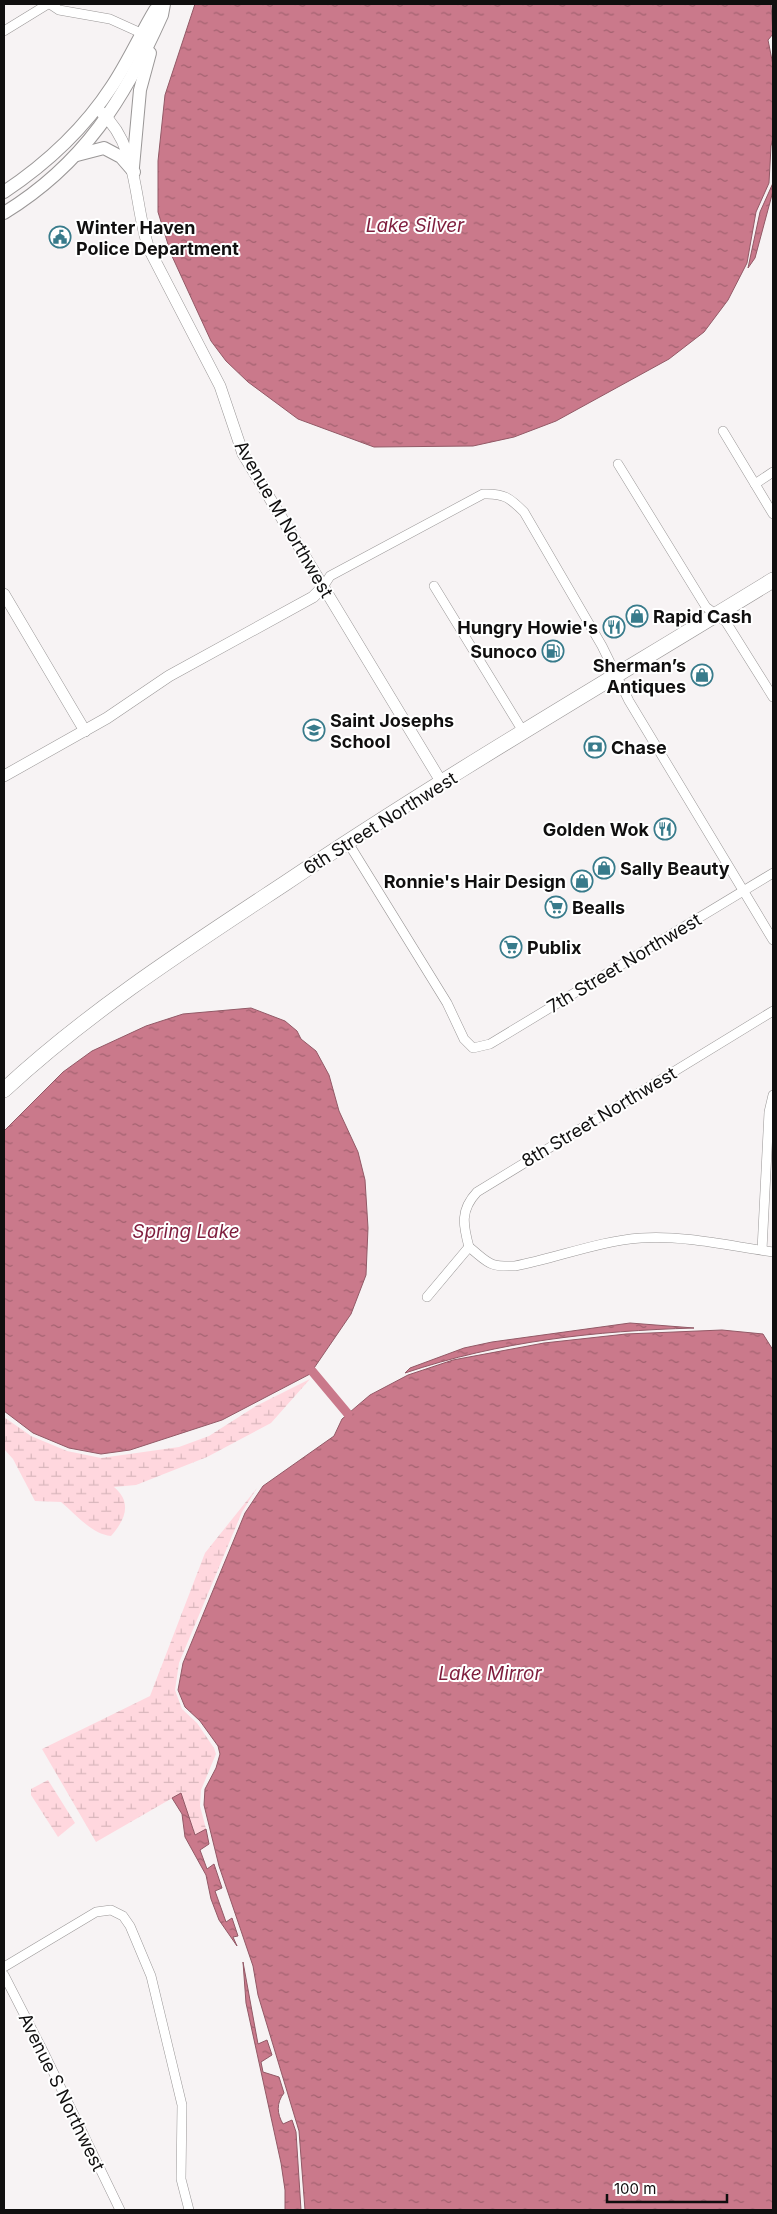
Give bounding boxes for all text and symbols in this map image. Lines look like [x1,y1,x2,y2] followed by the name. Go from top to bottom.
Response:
[366,214,465,237] water label: Lake Silver
[76,217,239,259] place label: Winter Haven Police Department
[48,225,72,249] public building icon: Winter Haven Police Department
[230,437,338,601] street label: Avenue M Northwest
[625,604,649,628] shop icon: Rapid Cash
[653,606,752,627] place label: Rapid Cash
[602,615,626,639] restaurant icon: Hungry Howie's
[457,617,598,638] place label: Hungry Howie's
[541,639,565,663] fuel station icon: Sunoco
[470,641,537,662] place label: Sunoco
[593,655,686,697] place label: Sherman’s Antiques
[690,663,714,687] shop icon: Sherman’s Antiques
[330,710,454,752] place label: Saint Josephs School
[302,718,326,742] school or university icon: Saint Josephs School
[583,735,607,759] bank icon: Chase
[611,737,667,758] place label: Chase
[299,767,461,879] street label: 6th Street Northwest
[653,817,677,841] restaurant icon: Golden Wok
[543,819,650,840] place label: Golden Wok
[592,856,616,880] shop icon: Sally Beauty
[620,858,730,879] place label: Sally Beauty
[570,869,594,893] shop icon: Ronnie's Hair Design
[384,871,566,892] place label: Ronnie's Hair Design
[544,895,568,919] supermarket icon: Bealls
[572,897,625,918] place label: Bealls
[543,909,705,1017] street label: 7th Street Northwest
[499,935,523,959] supermarket icon: Publix
[527,937,582,958] place label: Publix
[518,1062,680,1172] street label: 8th Street Northwest
[132,1220,240,1243] water label: Spring Lake
[438,1662,543,1685] water label: Lake Mirror
[15,2010,109,2175] street label: Avenue S Northwest
[607,2172,727,2204] scale bar
[614,2179,656,2198] text: 100 m

